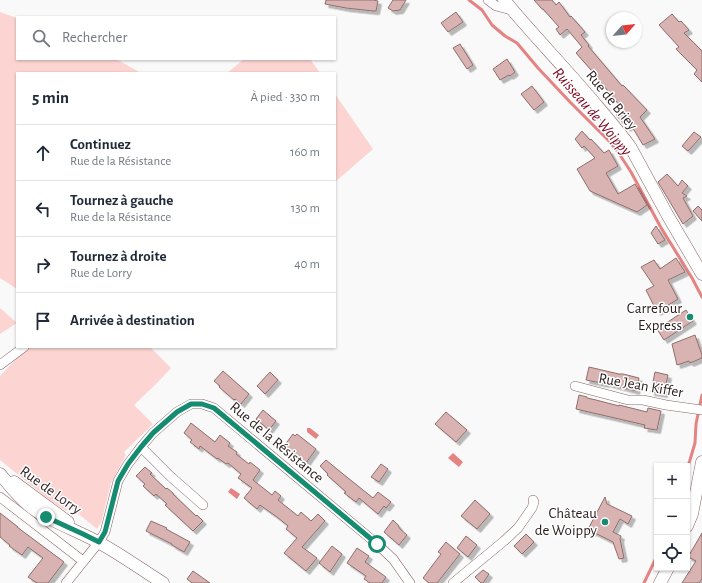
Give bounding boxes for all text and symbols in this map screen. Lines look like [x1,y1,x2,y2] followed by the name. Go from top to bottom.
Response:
[606,12,642,48] north arrow
[16,16,336,60] search box
[30,27,52,49] icon: search
[62,30,127,45] text: Rechercher
[549,65,635,160] water label: Ruisseau de Woippy
[583,68,640,133] street label: Rue de Briey
[32,89,69,106] text: 5 min
[250,91,320,104] text: À pied · 330 m
[70,137,131,152] text: Continuez
[32,142,54,164] icon: ahead
[290,146,320,159] text: 160 m
[70,155,171,168] text: Rue de la Résistance
[70,193,173,208] text: Tournez à gauche
[32,198,54,220] icon: left
[291,202,320,215] text: 130 m
[70,211,171,224] text: Rue de la Résistance
[70,249,167,264] text: Tournez à droite
[32,254,54,276] icon: right
[294,258,320,271] text: 40 m
[70,267,132,280] text: Rue de Lorry
[627,301,682,333] place label: Carrefour Express
[32,310,54,332] icon: arrive
[685,312,695,322] marker: Carrefour Express
[70,313,195,328] text: Arrivée à destination
[597,371,685,400] street label: Rue Jean Kiffer
[227,399,326,486] street label: Rue de la Résistance
[17,463,85,518] street label: Rue de Lorry
[654,463,690,571] map controls
[654,463,690,499] button: +
[654,499,690,535] button: −
[535,506,598,538] place label: Château de Woippy
[37,508,55,526] route end
[600,517,610,527] marker: Château de Woippy
[368,535,386,553] route start
[654,535,690,571] button: locate

